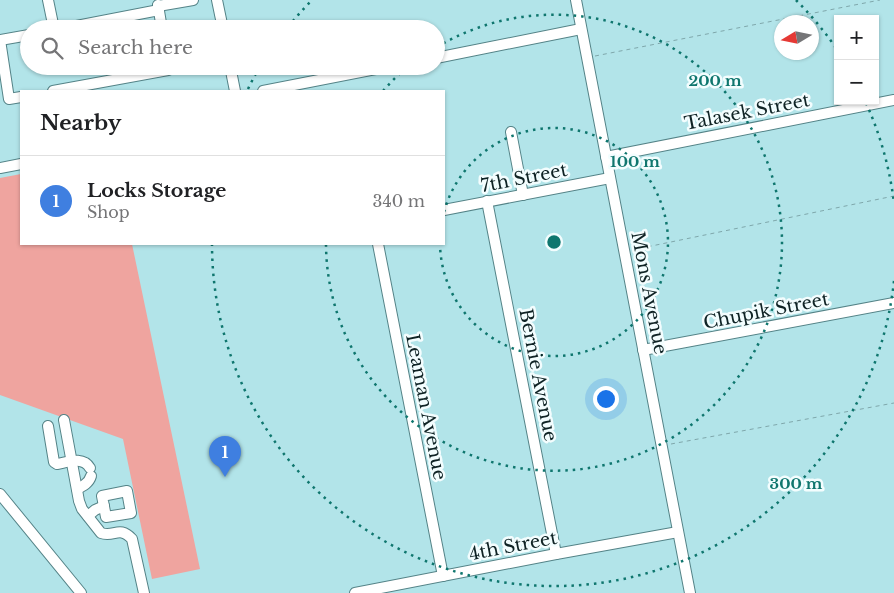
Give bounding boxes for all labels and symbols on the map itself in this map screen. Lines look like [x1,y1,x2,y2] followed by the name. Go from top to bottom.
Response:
[774,15,819,60] north arrow
[689,71,742,90] text: 200 m
[683,89,812,135] street label: Talasek Street
[610,152,660,171] text: 100 m
[479,159,569,197] street label: 7th Street
[626,230,672,356] street label: Mons Avenue
[545,233,563,251] centre of rings
[701,288,831,334] street label: Chupik Street
[514,307,562,443] street label: Bernie Avenue
[401,332,451,482] street label: Leaman Avenue
[593,386,619,412] your location
[209,436,241,477] pin: 1
[770,474,823,493] text: 300 m
[467,527,559,565] street label: 4th Street

